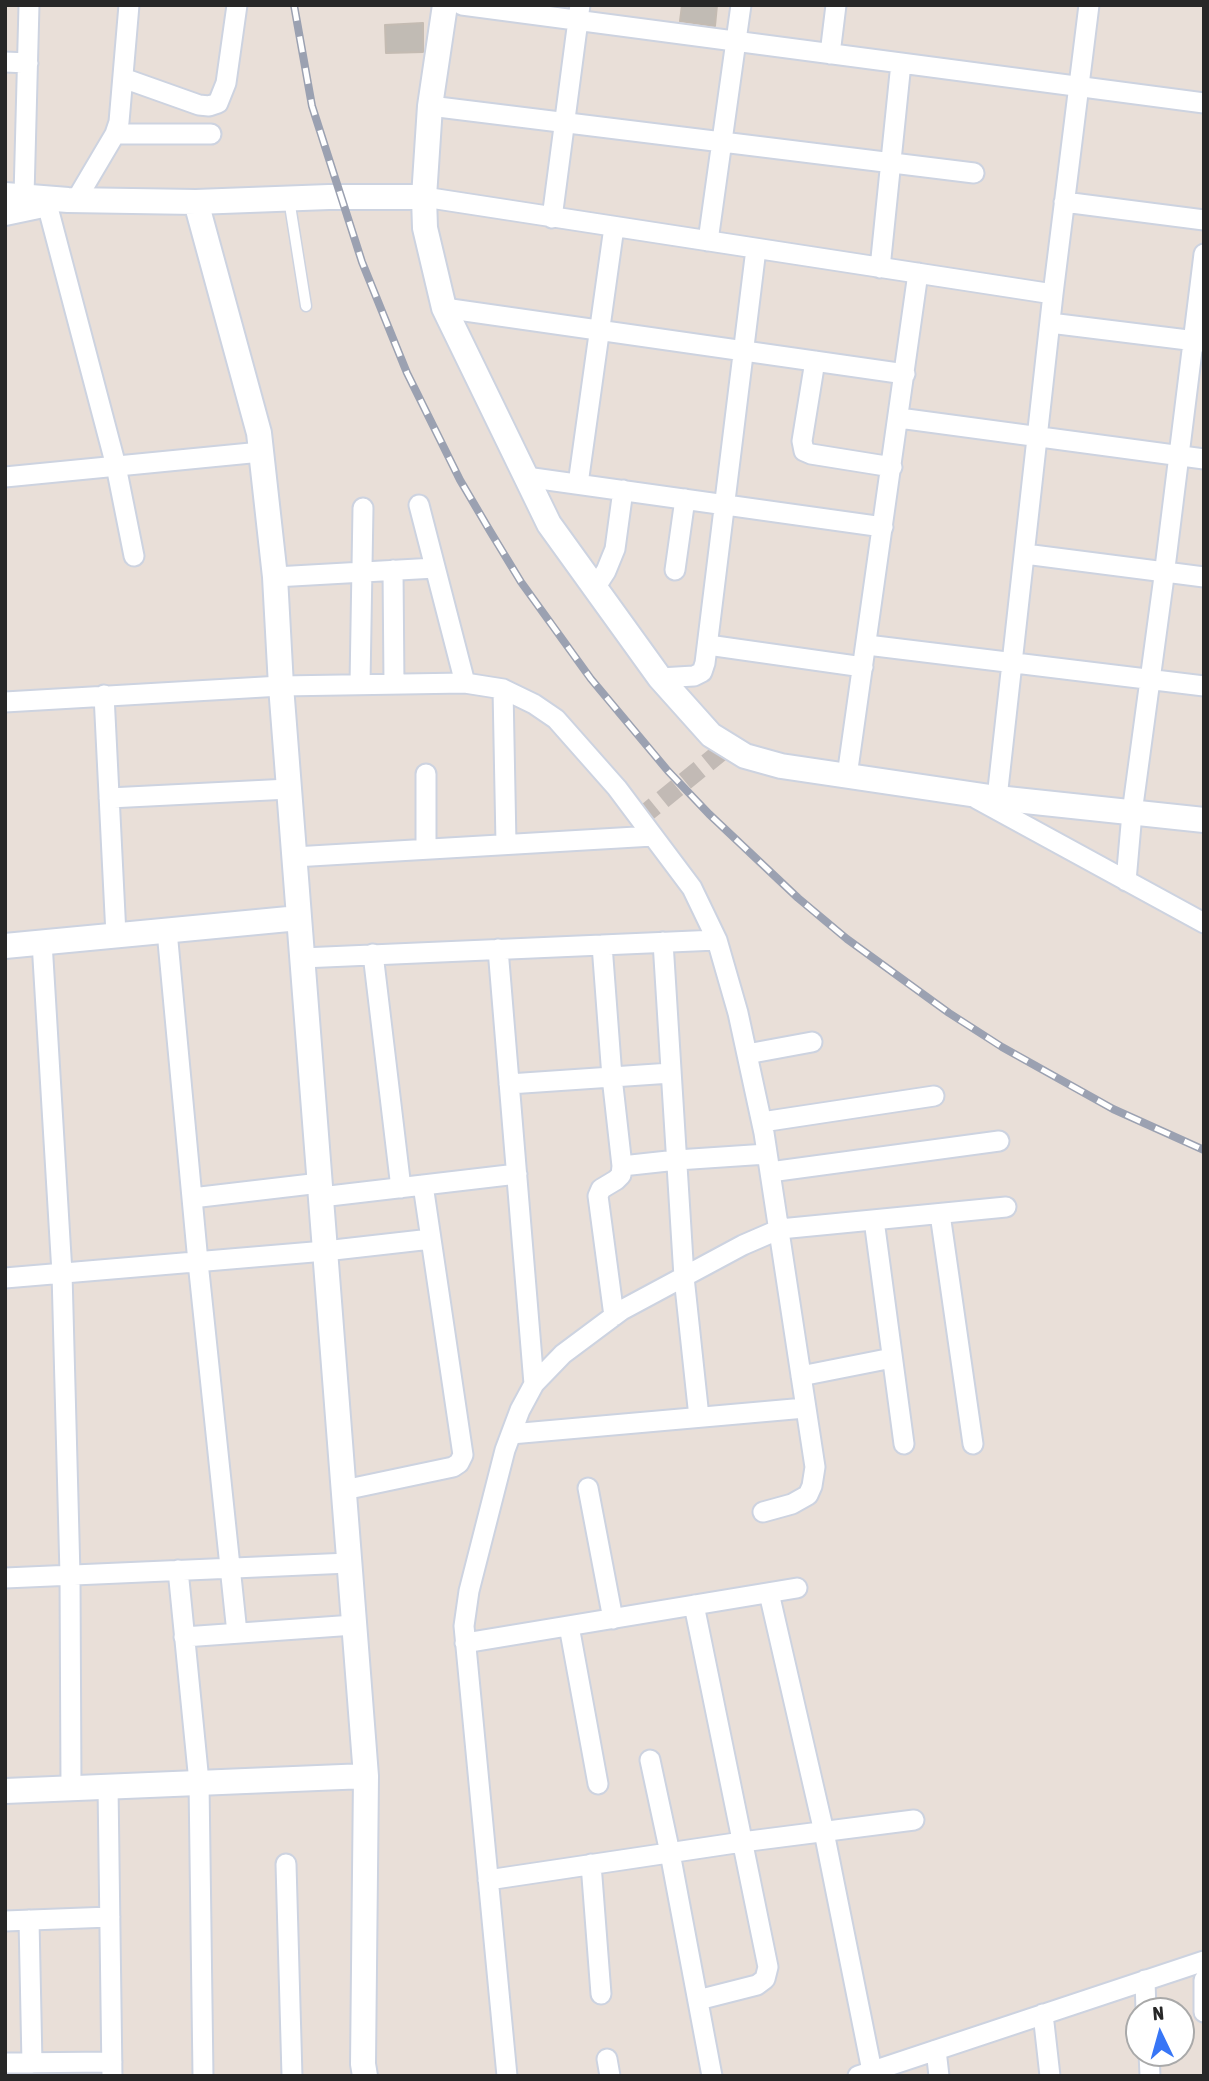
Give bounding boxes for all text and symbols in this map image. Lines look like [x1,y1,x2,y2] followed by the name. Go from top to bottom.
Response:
[1125,1997,1195,2067] north arrow
[1152,2002,1165,2025] text: N

